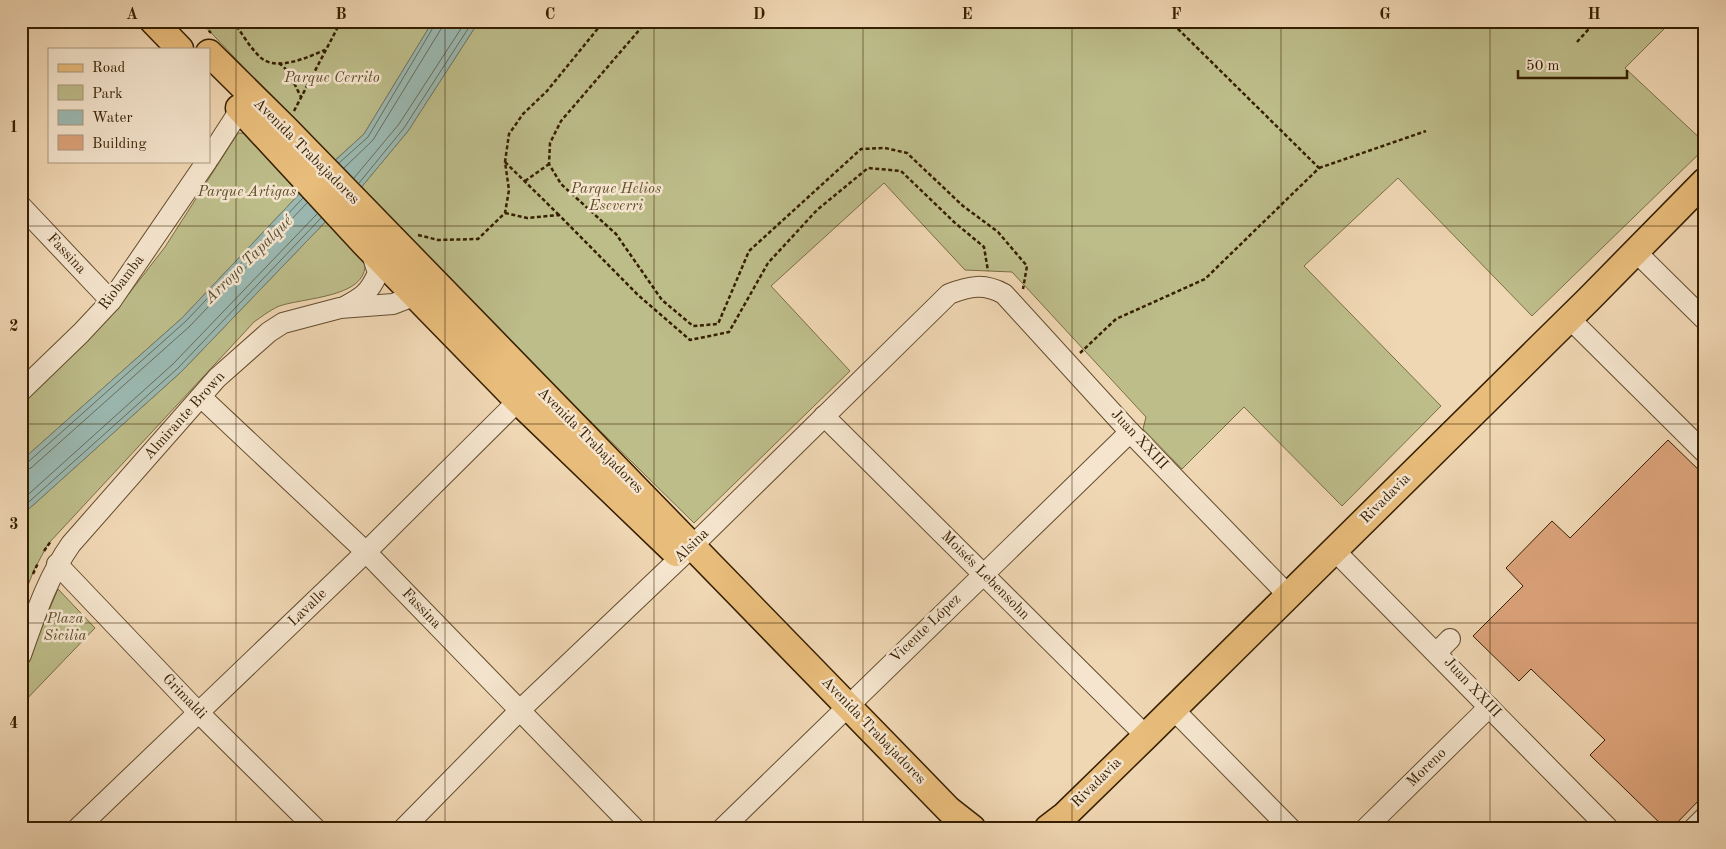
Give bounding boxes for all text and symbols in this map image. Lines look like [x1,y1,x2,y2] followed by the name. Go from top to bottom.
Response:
[126,7,138,23] text: A
[335,7,347,23] text: B
[545,7,555,23] text: C
[753,7,765,23] text: D
[961,7,973,23] text: E
[1171,7,1182,23] text: F
[1379,7,1391,23] text: G
[1587,7,1601,23] text: H
[48,48,210,162] legend
[1518,48,1627,80] scale bar
[1526,59,1560,74] text: 50 m
[92,61,126,76] text: Road
[283,71,380,86] park label: Parque Cerrito
[92,87,123,102] text: Park
[250,96,362,208] street label: Avenida Trabajadores
[92,111,133,126] text: Water
[9,120,19,136] text: 1
[92,137,147,152] text: Building
[570,182,661,214] park label: Parque Helios Eseverri
[197,185,296,200] park label: Parque Artigas
[201,212,297,308] water label: Arroyo Tapalqué
[44,231,89,278] street label: Fassina
[97,252,148,313] street label: Riobamba
[9,319,19,335] text: 2
[142,369,228,463] street label: Almirante Brown
[534,385,646,497] street label: Avenida Trabajadores
[1108,407,1170,473] street label: Juan XXIII
[1358,471,1414,527] street label: Rivadavia
[9,517,19,533] text: 3
[672,526,713,566] street label: Alsina
[938,529,1032,623] street label: Moisés Lebensohn
[286,586,330,630] street label: Lavalle
[399,586,444,632] street label: Fassina
[888,592,964,666] street label: Vicente López
[43,612,87,644] park label: Plaza Sicilia
[1441,655,1503,721] street label: Juan XXIII
[159,672,209,722] street label: Grimaldi
[818,674,928,788] street label: Avenida Trabajadores
[9,716,19,732] text: 4
[1404,746,1450,790] street label: Moreno
[1069,755,1125,811] street label: Rivadavia

